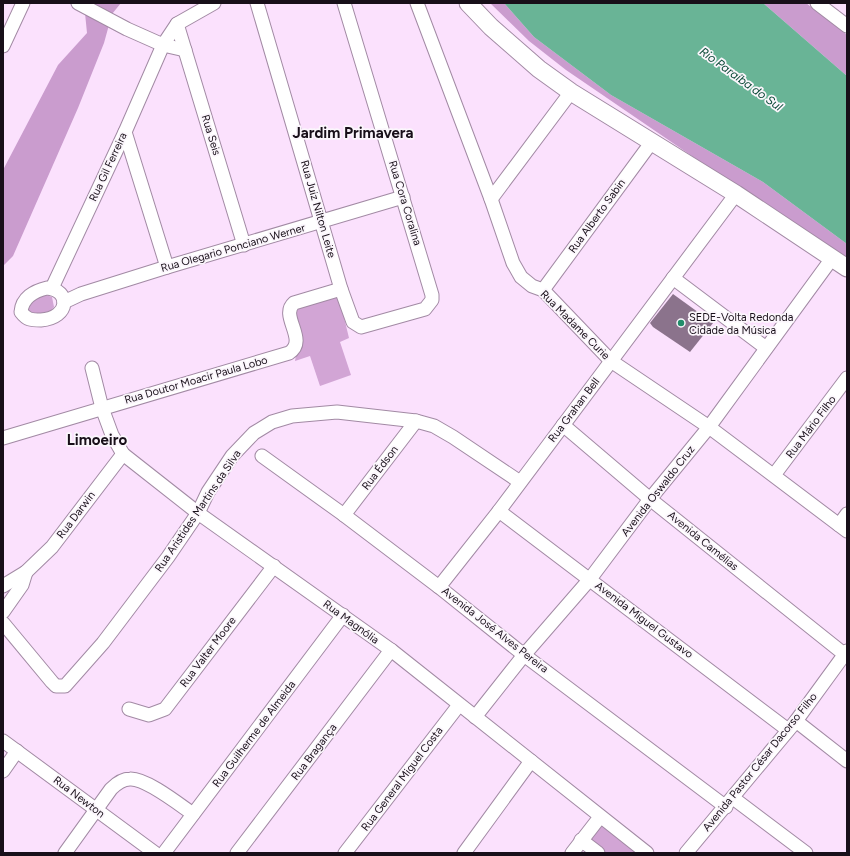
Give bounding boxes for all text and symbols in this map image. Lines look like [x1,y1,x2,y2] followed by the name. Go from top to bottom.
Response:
[697,44,785,114] water label: Rio Paraíba do Sul
[199,113,223,157] street label: Rua Seis
[292,124,414,142] district label: Jardim Primavera
[86,130,130,204] street label: Rua Gil Ferreira
[298,159,338,259] street label: Rua Juiz Nilton Leite
[386,159,424,247] street label: Rua Cora Coralina
[566,177,628,255] street label: Rua Alberto Sabin
[159,221,307,275] street label: Rua Olegario Ponciano Werner
[538,288,612,362] street label: Rua Madame Curie
[689,311,793,337] place label: SEDE-Volta Redonda Cidade da Música
[676,318,686,328] marker: SEDE-Volta Redonda Cidade da Música
[123,353,269,407] street label: Rua Doutor Moacir Paula Lobo
[546,375,602,445] street label: Rua Grahan Bell
[783,393,839,461] street label: Rua Mário Filho
[67,431,127,449] district label: Limoeiro
[359,443,401,493] street label: Rua Édson
[619,443,697,539] street label: Avenida Oswaldo Cruz
[152,448,244,574] street label: Rua Aristides Martins da Silva
[54,489,98,541] street label: Rua Darwin
[665,509,741,573] street label: Avenida Camélias
[592,579,696,661] street label: Avenida Miguel Gustavo
[439,584,551,676] street label: Avenida José Alves Pereira
[321,597,381,647] street label: Rua Magnólia
[177,614,239,690] street label: Rua Valter Moore
[210,678,298,790] street label: Rua Guilherme de Almeida
[700,690,820,834] street label: Avenida Pastor César Dacorso Filho
[289,721,339,783] street label: Rua Bragança
[359,724,445,834] street label: Rua General Miguel Costa
[51,773,107,821] street label: Rua Newton

